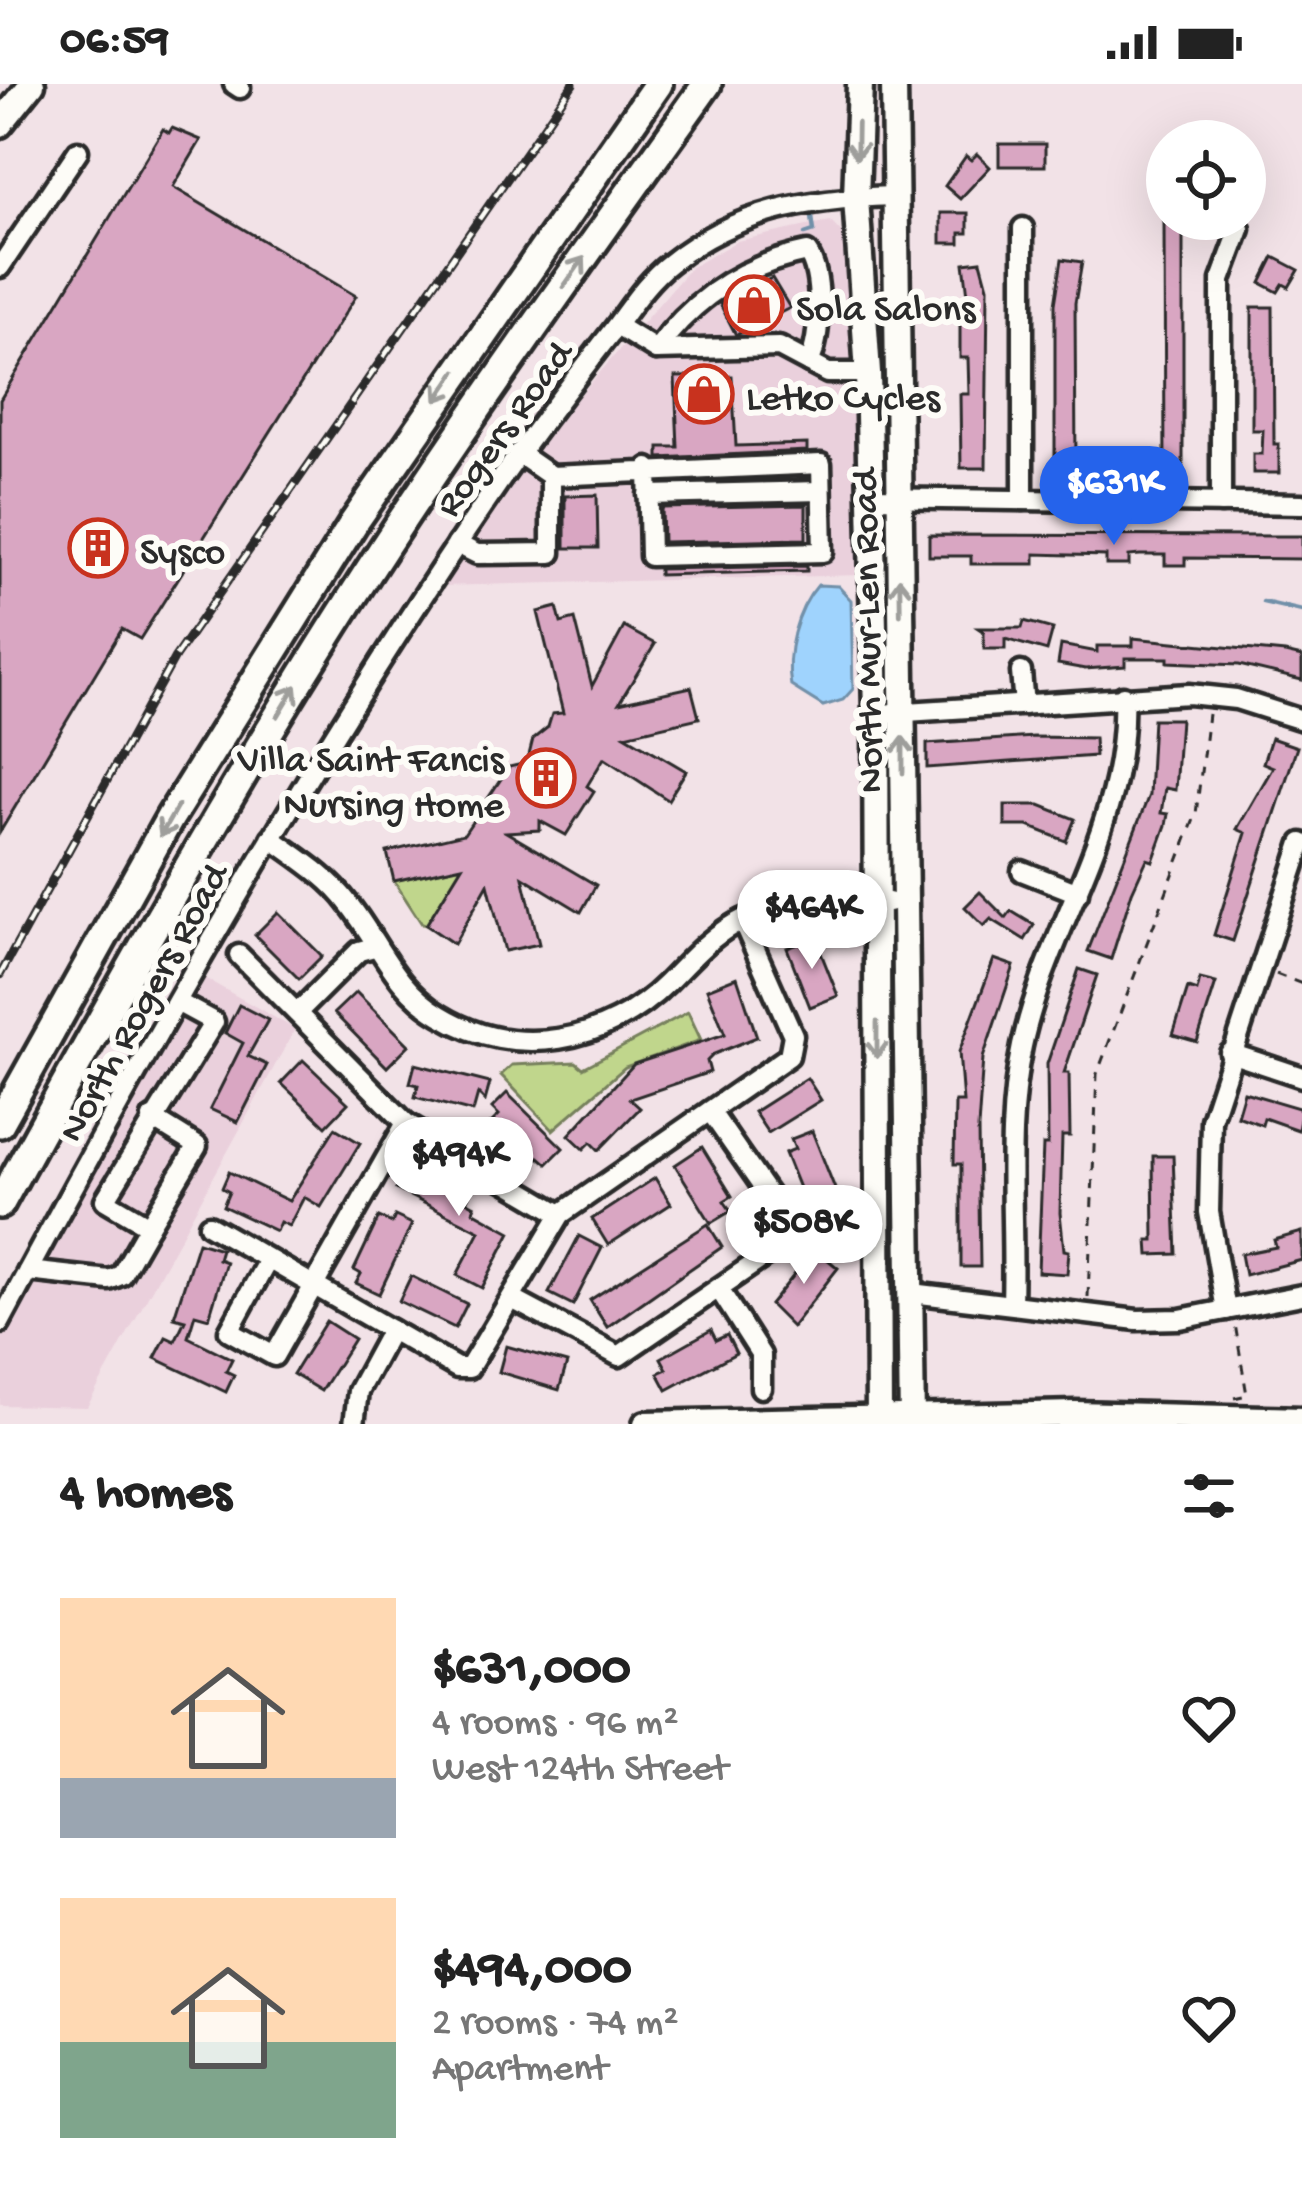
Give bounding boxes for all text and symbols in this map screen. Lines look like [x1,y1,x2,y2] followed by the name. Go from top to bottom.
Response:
[60,16,169,69] text: 06:59
[1146,120,1266,240] map controls
[1146,120,1266,240] button: locate
[845,121,868,160] one-way arrow
[561,256,586,289] one-way arrow
[723,274,785,336] shop icon: Sola Salons
[796,289,977,335] place label: Sola Salons
[428,332,588,528] street label: Rogers Road
[673,363,735,425] shop icon: Letko Cycles
[434,369,459,402] one-way arrow
[746,378,941,424] place label: Letko Cycles
[1030,446,1198,548] pin: $631K
[1067,462,1161,508] text: $631K
[845,465,897,793] street label: North Mur-Len Road
[67,517,129,579] building icon: Sysco
[140,532,225,578] place label: Sysco
[889,577,912,616] one-way arrow
[275,685,299,719] one-way arrow
[892,736,914,775] one-way arrow
[237,740,506,831] place label: Villa Saint Fancis Nursing Home
[515,747,577,809] building icon: Villa Saint Fancis Nursing Home
[156,803,180,838] one-way arrow
[51,854,243,1152] street label: North Rogers Road
[728,870,896,972] pin: $464K
[764,886,860,932] text: $464K
[866,1020,888,1059] one-way arrow
[375,1117,543,1219] pin: $494K
[411,1133,507,1179] text: $494K
[720,1185,888,1287] pin: $508K
[752,1201,856,1247] text: $508K
[1176,1463,1242,1529] icon: filters
[60,1466,231,1526] text: 4 homes
[432,1642,631,1702] text: $631,000
[156,1646,300,1790] icon: home
[1176,1685,1242,1751] icon: heart
[432,1702,678,1748] text: 4 rooms · 96 m²
[432,1748,728,1794] text: West 124th Street
[432,1942,632,2002] text: $494,000
[156,1946,300,2090] icon: home
[1176,1985,1242,2051] icon: heart
[432,2002,679,2048] text: 2 rooms · 74 m²
[432,2048,608,2094] text: Apartment

